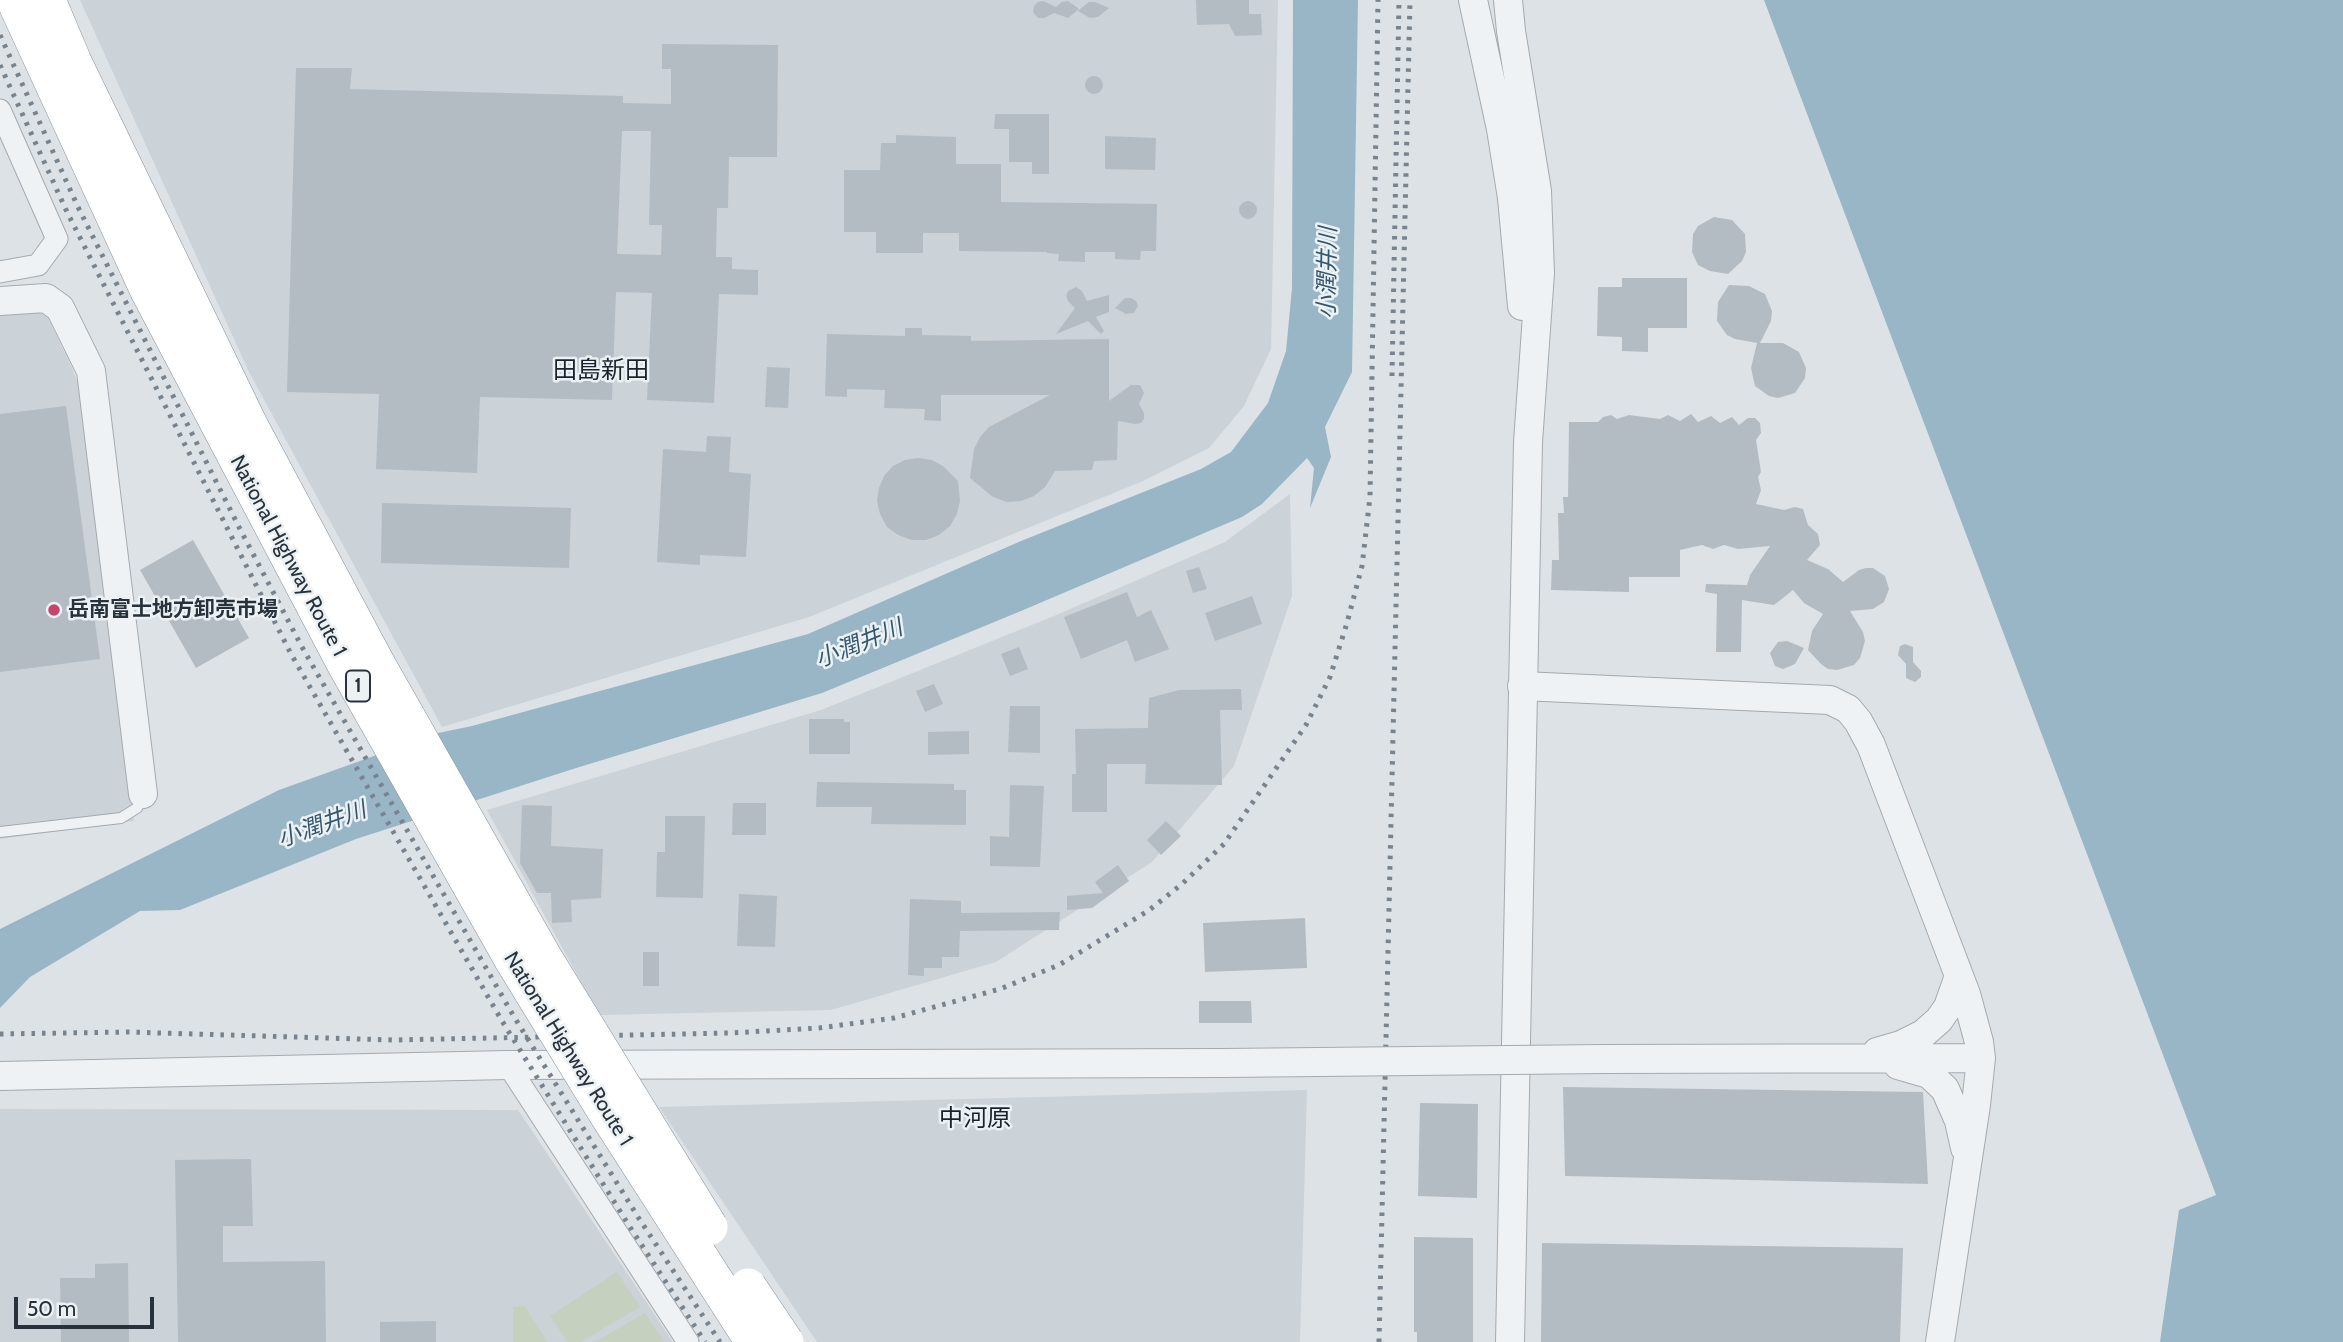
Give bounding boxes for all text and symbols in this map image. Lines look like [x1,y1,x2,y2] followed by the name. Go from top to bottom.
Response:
[1313,227,1343,319] water label: 小潤井川
[553,357,649,385] district label: 田島新田
[224,451,352,661] street label: National Highway Route 1
[68,597,278,623] place label: 岳南富士地方卸売市場
[46,602,62,618] marker: 岳南富士地方卸売市場
[811,614,907,674] water label: 小潤井川
[346,670,370,702] road number: 1
[274,796,370,854] water label: 小潤井川
[498,947,638,1151] street label: National Highway Route 1
[939,1105,1011,1133] district label: 中河原
[18,1282,158,1326] scale bar
[27,1296,76,1321] text: 50 m

